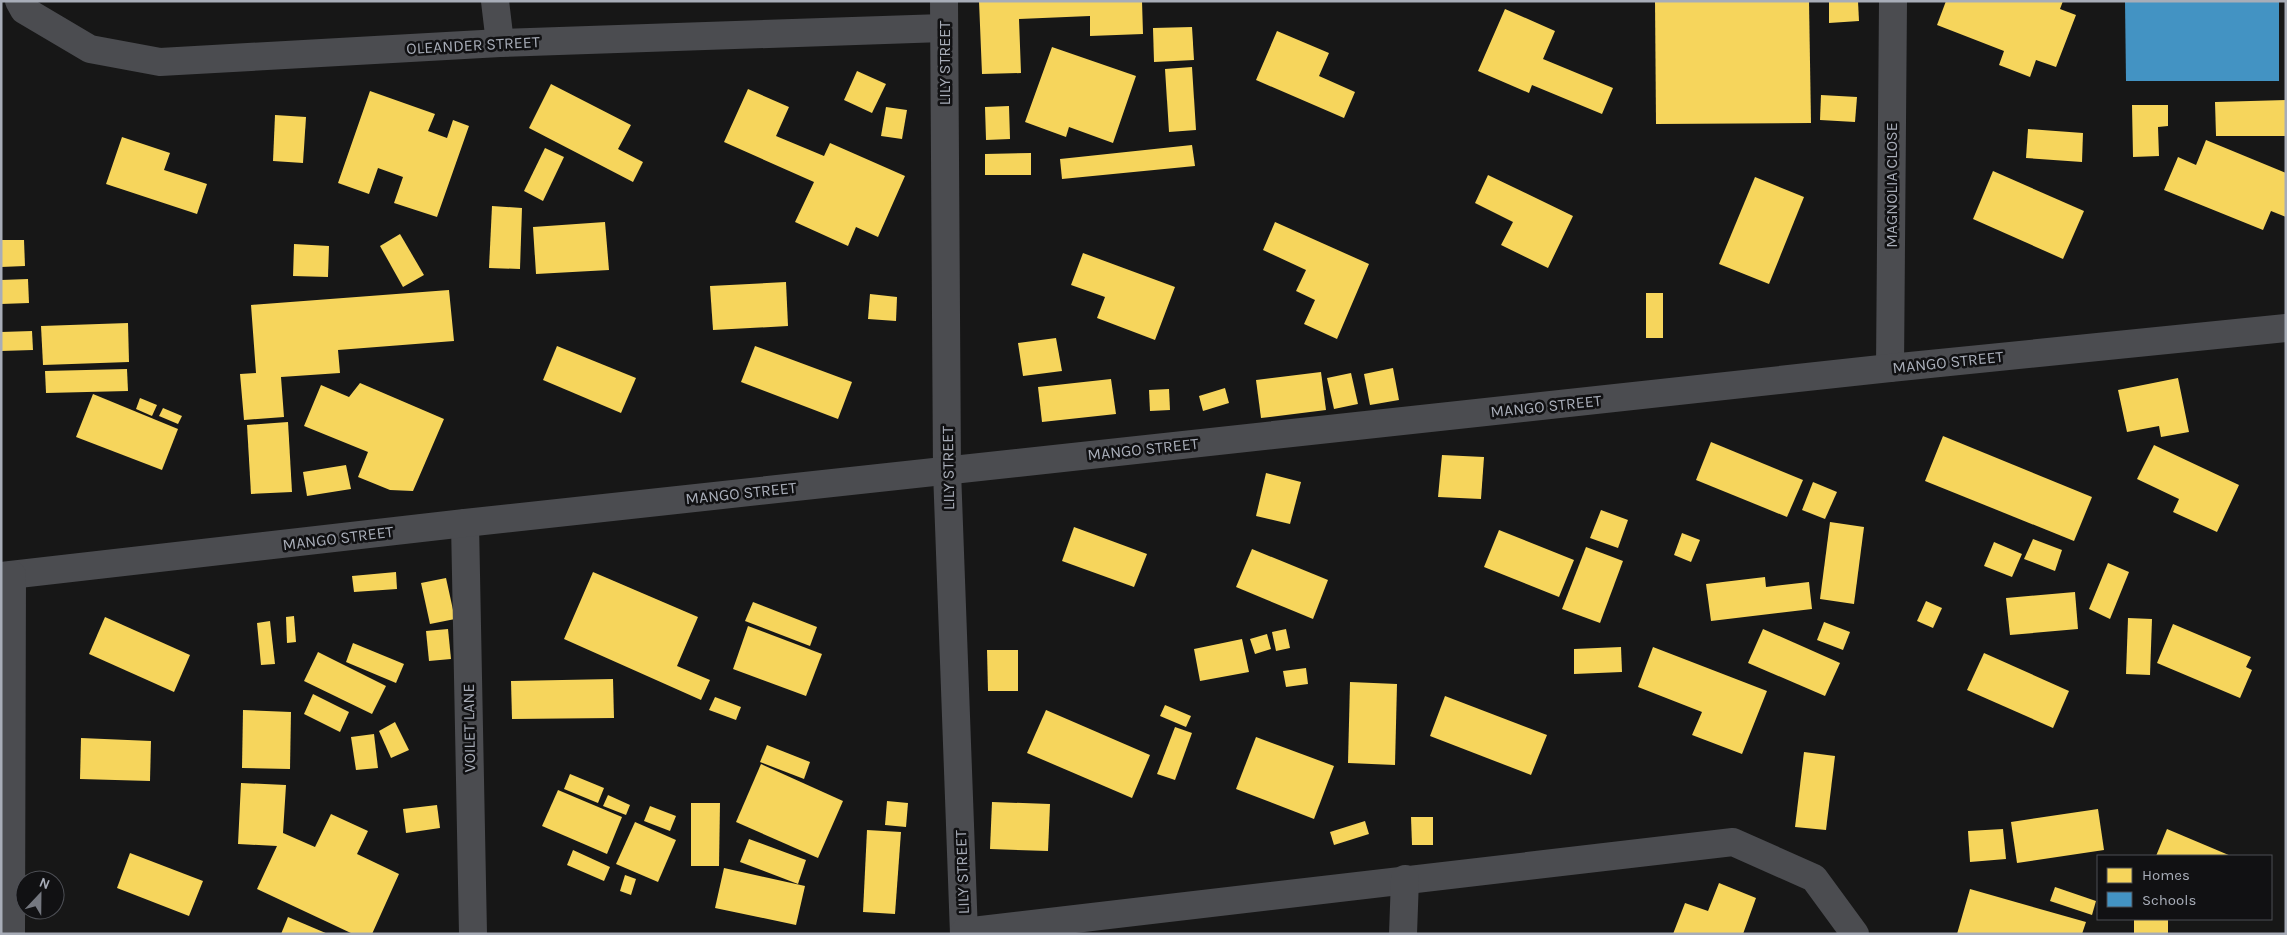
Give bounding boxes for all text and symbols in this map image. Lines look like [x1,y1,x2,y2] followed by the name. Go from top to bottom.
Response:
[935,21,954,105] street label: LILY STREET
[406,32,540,58] street label: OLEANDER STREET
[1882,122,1901,248] street label: MAGNOLIA CLOSE
[1892,347,2004,377] street label: MANGO STREET
[1490,391,1602,421] street label: MANGO STREET
[938,426,958,510] street label: LILY STREET
[1087,434,1199,464] street label: MANGO STREET
[685,478,797,508] street label: MANGO STREET
[281,522,395,554] street label: MANGO STREET
[459,684,479,772] street label: VOILET LANE
[951,829,973,915] street label: LILY STREET
[2097,855,2272,920] legend
[2142,866,2190,884] text: Homes
[15,870,65,920] north arrow
[37,874,53,893] text: N
[2142,891,2196,909] text: Schools

